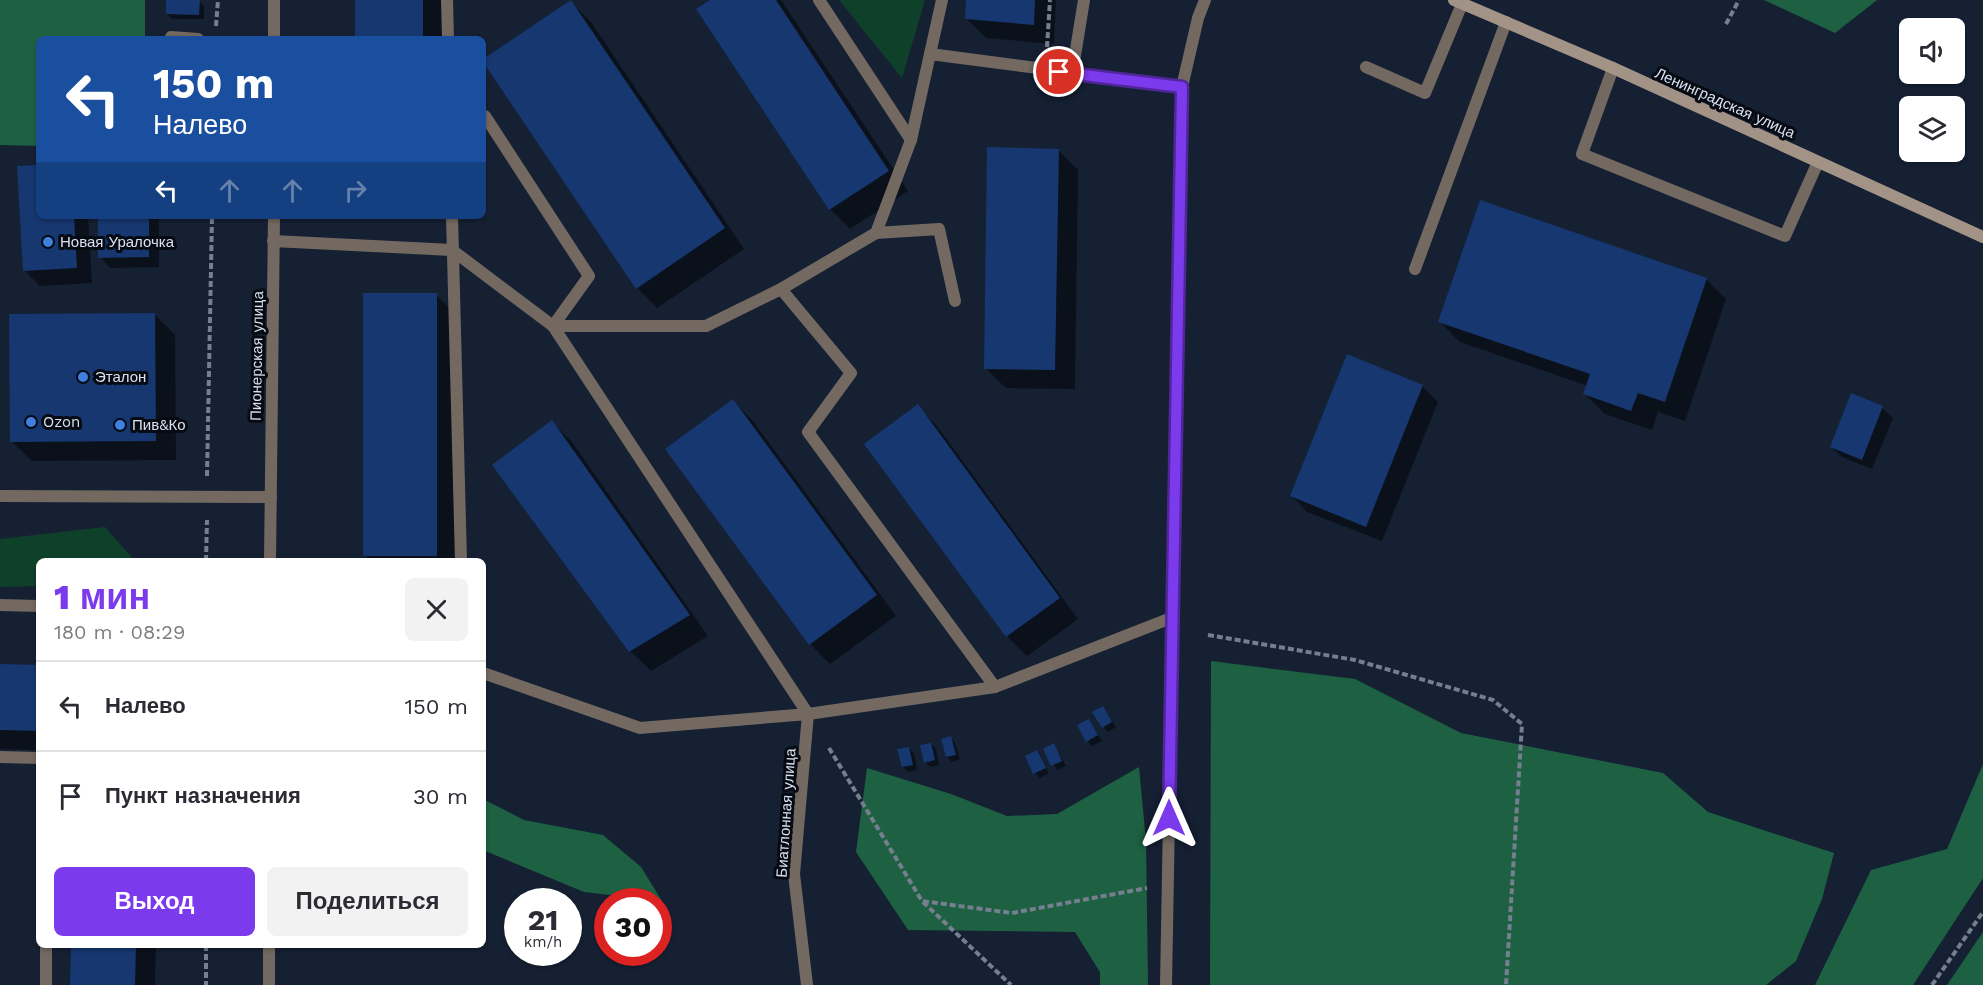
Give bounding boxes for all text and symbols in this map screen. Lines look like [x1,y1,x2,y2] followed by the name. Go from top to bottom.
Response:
[1899,18,1965,162] map controls
[1899,18,1965,84] button: sound
[1033,46,1084,97] pin
[1042,55,1075,88] icon: arrive
[153,59,274,108] text: 150 m
[54,60,132,138] icon: left
[1652,64,1798,142] street label: Ленинградская улица
[1899,96,1965,162] button: layers
[153,109,247,141] text: Налево
[150,174,183,207] icon: left
[213,174,246,207] icon: ahead
[276,174,309,207] icon: ahead
[339,174,372,207] icon: right
[60,233,175,251] place label: Новая Уралочка
[41,235,55,249] marker: Новая Уралочка
[247,290,267,421] street label: Пионерская улица
[95,368,146,386] place label: Эталон
[76,370,90,384] marker: Эталон
[43,413,80,431] place label: Ozon
[24,415,38,429] marker: Ozon
[132,416,186,434] place label: Пив&Ко
[113,418,127,432] marker: Пив&Ко
[54,576,150,618] text: 1 мин
[405,578,468,641] button: close
[54,620,185,644] text: 180 m · 08:29
[54,690,87,723] icon: left
[105,693,186,718] text: Налево
[404,694,468,719] text: 150 m
[773,747,800,878] street label: Биатлонная улица
[54,780,87,813] icon: arrive
[105,783,301,808] text: Пункт назначения
[413,784,468,809] text: 30 m
[1137,786,1201,850] position arrow
[54,867,255,936] button: Выход
[267,867,468,936] button: Поделиться
[594,888,672,966] speed limit sign: 30
[528,902,558,937] text: 21
[524,933,562,951] text: km/h

